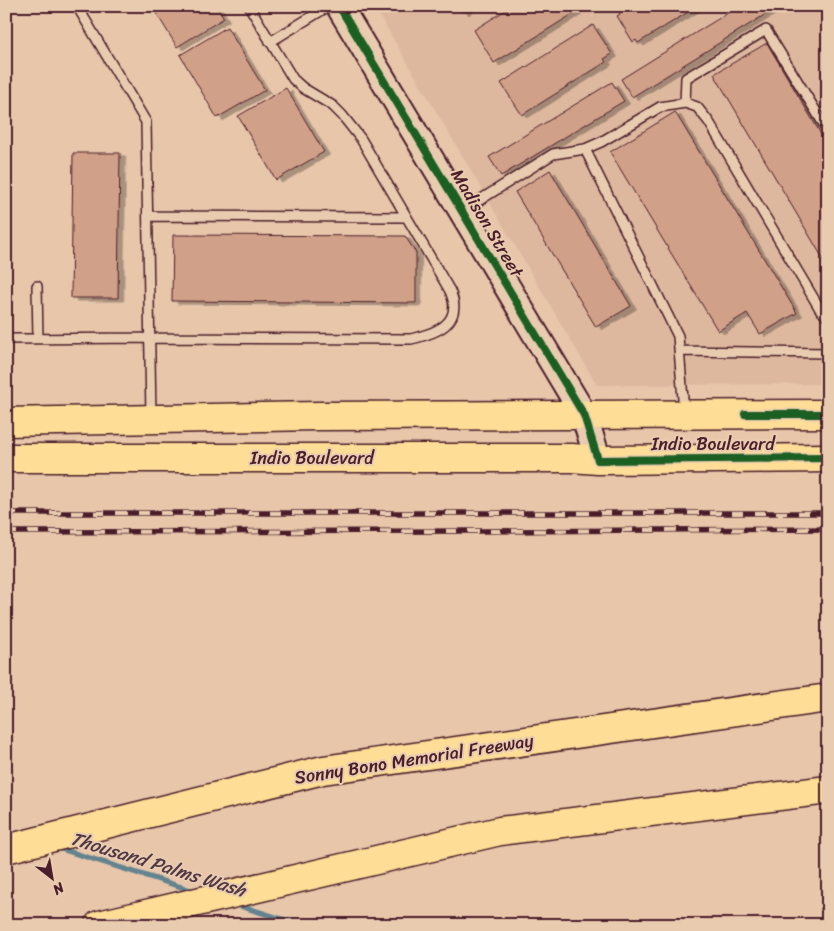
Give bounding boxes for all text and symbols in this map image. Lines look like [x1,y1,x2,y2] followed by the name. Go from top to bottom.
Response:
[442,162,533,284] street label: Madison Street
[650,428,776,460] street label: Indio Boulevard
[249,442,375,474] street label: Indio Boulevard
[292,724,536,794] street label: Sonny Bono Memorial Freeway
[66,822,252,907] water label: Thousand Palms Wash
[28,854,78,904] north arrow
[48,875,70,902] text: N

